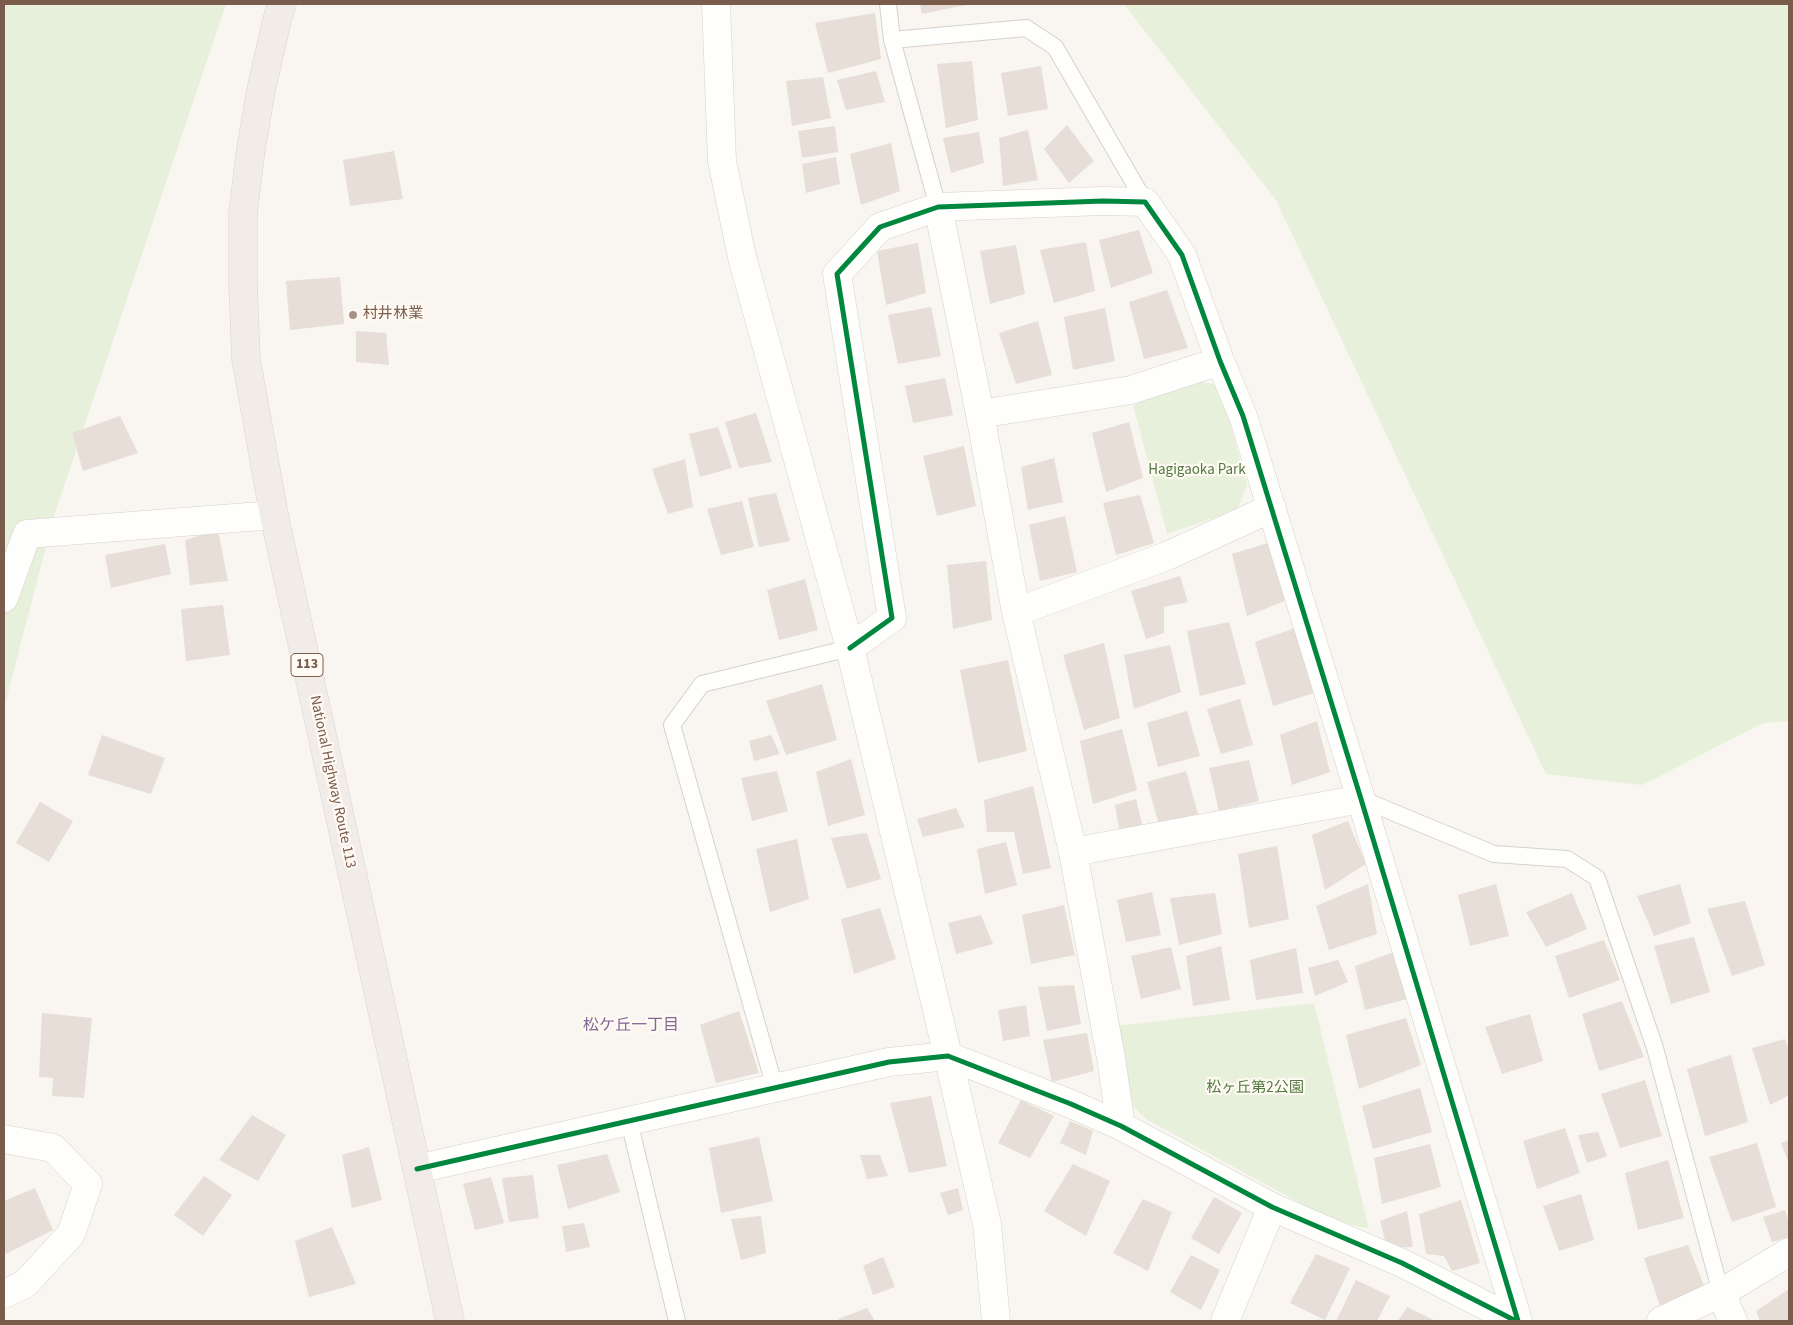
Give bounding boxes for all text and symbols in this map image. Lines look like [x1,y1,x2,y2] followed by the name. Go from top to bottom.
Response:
[363,306,423,324] place label: 村井林業
[347,309,359,321] marker: 村井林業
[1148,462,1246,480] park label: Hagigaoka Park
[291,654,323,676] road number: 113
[305,694,359,870] street label: National Highway Route 113
[583,1016,679,1036] district label: 松ケ丘一丁目
[1206,1080,1304,1098] park label: 松ヶ丘第2公園

